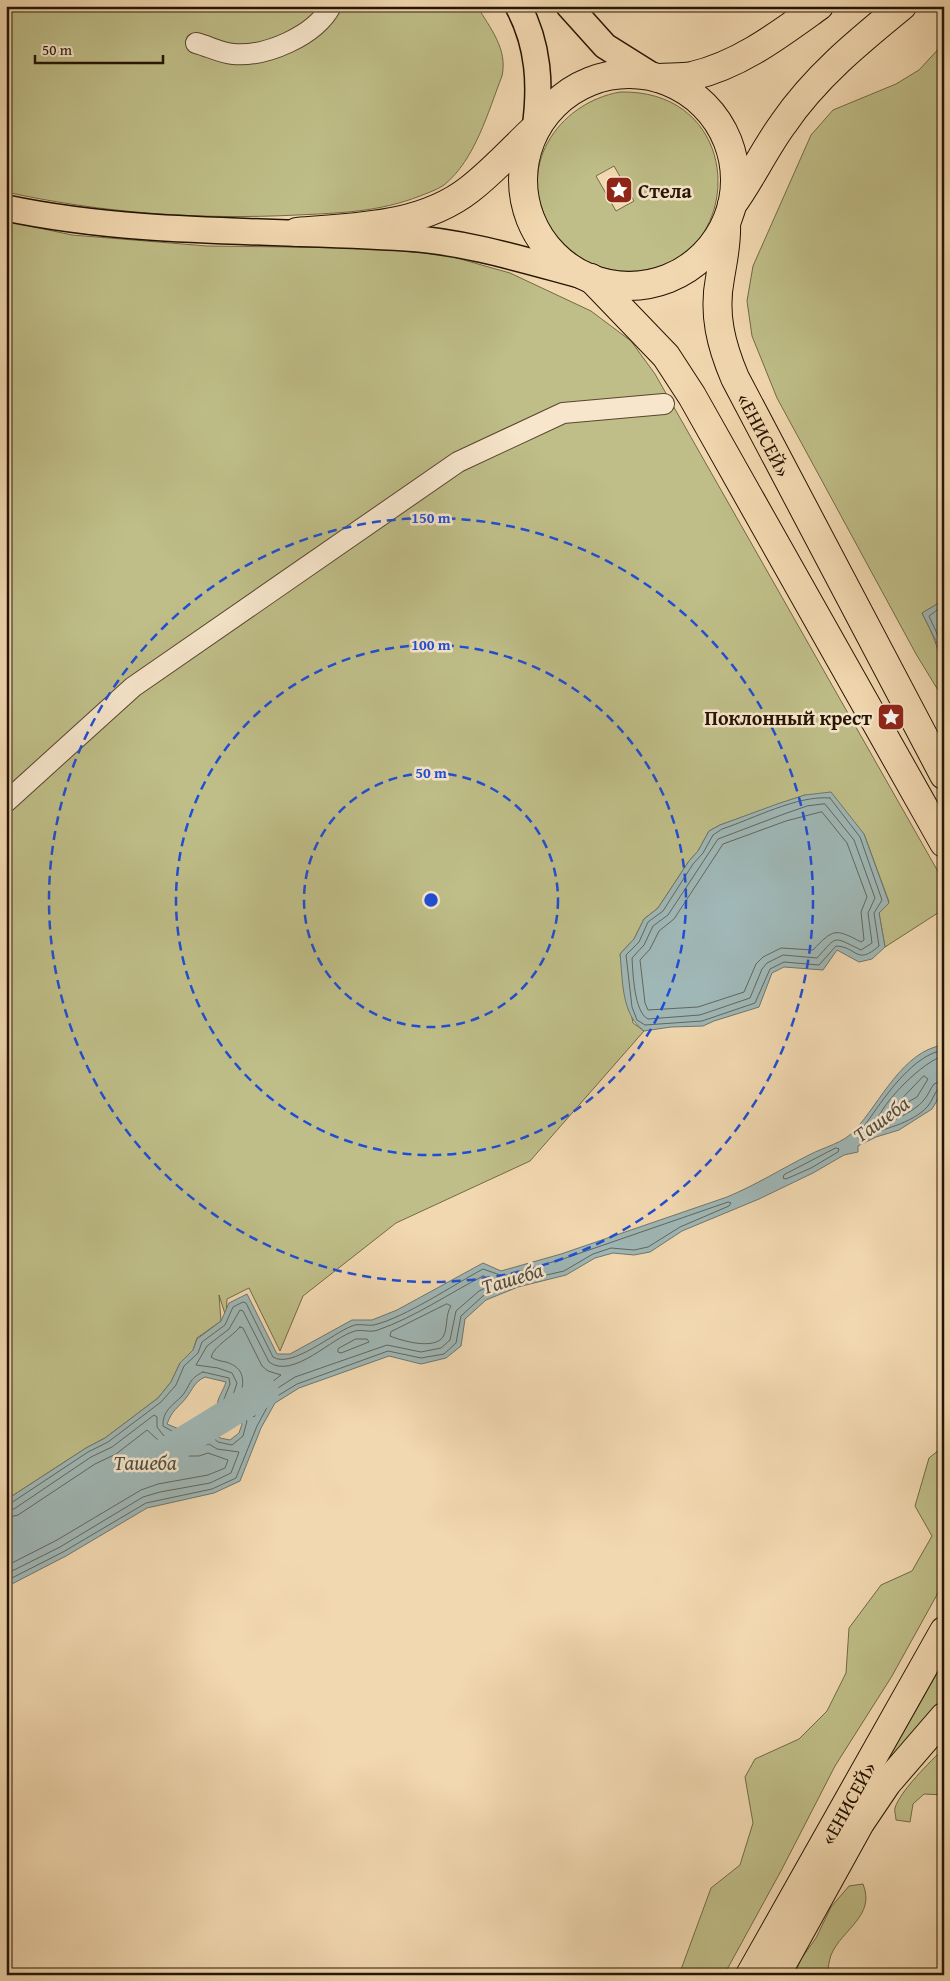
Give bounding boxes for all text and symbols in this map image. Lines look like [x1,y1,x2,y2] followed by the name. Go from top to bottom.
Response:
[35,32,162,64] scale bar
[42,39,73,60] text: 50 m
[604,175,634,205] place icon: Стела
[638,176,693,205] place label: Стела
[731,387,799,482] street label: «ЕНИСЕЙ»
[411,507,451,528] text: 150 m
[411,634,451,655] text: 100 m
[876,702,906,732] place icon: Поклонный крест
[704,703,872,732] place label: Поклонный крест
[415,762,447,783] text: 50 m
[422,891,440,909] centre of rings
[846,1088,916,1150] water label: Ташеба
[477,1254,547,1302] water label: Ташеба
[113,1447,177,1478] water label: Ташеба
[812,1756,882,1849] street label: «ЕНИСЕЙ»

